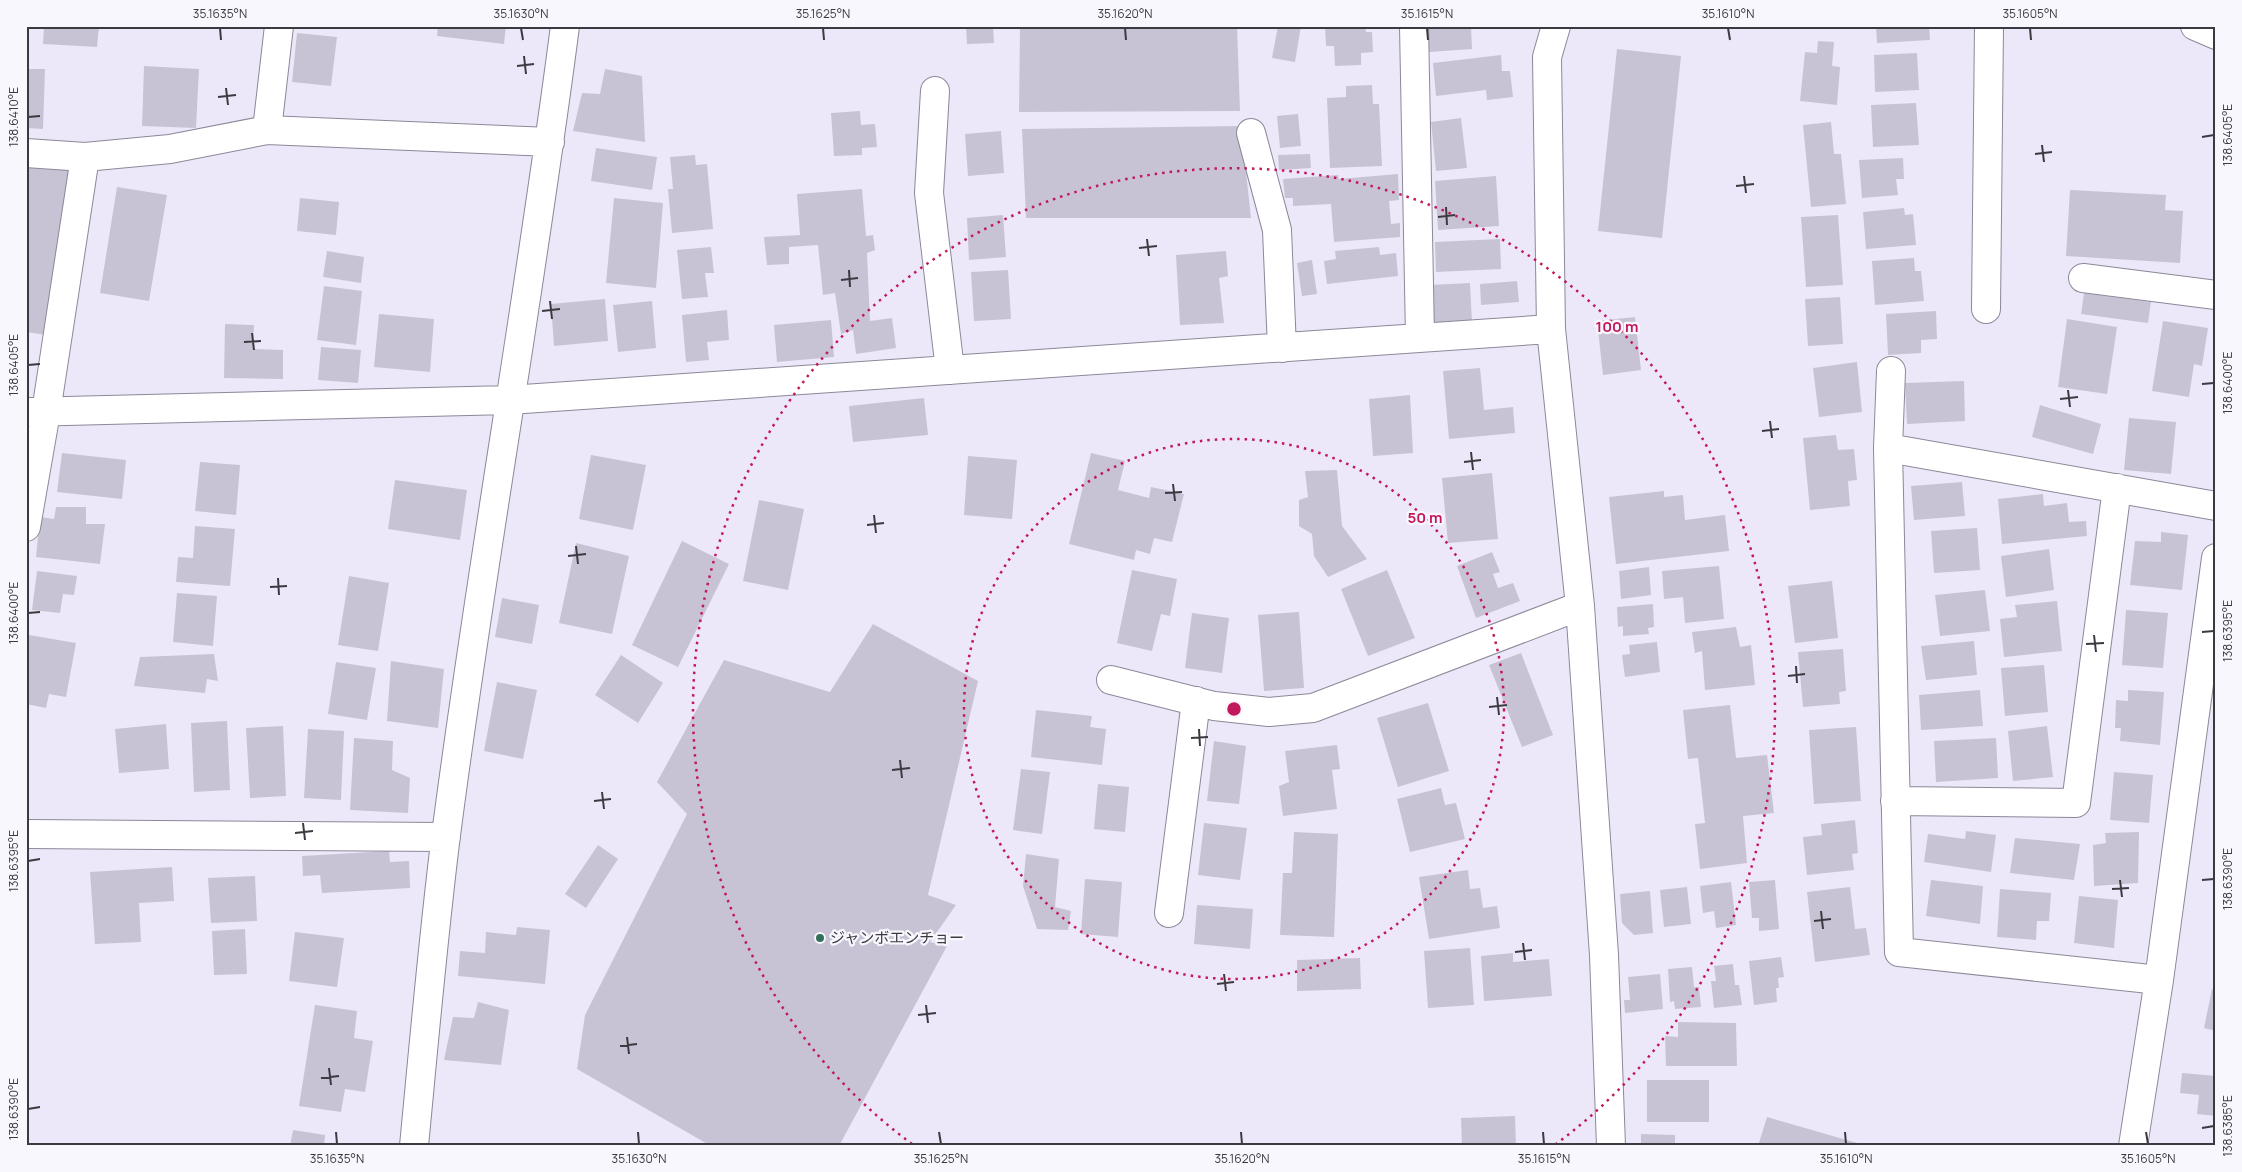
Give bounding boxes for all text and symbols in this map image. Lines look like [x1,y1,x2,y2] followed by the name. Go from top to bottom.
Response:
[193,5,247,22] text: 35.1635°N
[494,5,548,22] text: 35.1630°N
[796,5,850,22] text: 35.1625°N
[1097,5,1153,22] text: 35.1620°N
[1401,5,1453,22] text: 35.1615°N
[1702,5,1754,22] text: 35.1610°N
[2002,5,2058,22] text: 35.1605°N
[5,87,22,147] text: 138.6410°E
[2219,104,2236,166] text: 138.6405°E
[1596,316,1638,337] text: 100 m
[5,334,22,396] text: 138.6405°E
[2219,351,2236,414] text: 138.6400°E
[1407,507,1443,528] text: 50 m
[5,581,22,644] text: 138.6400°E
[2219,600,2236,662] text: 138.6395°E
[1225,700,1243,718] centre of rings
[5,830,22,892] text: 138.6395°E
[2219,848,2236,910] text: 138.6390°E
[830,927,964,948] place label: ジャンボエンチョー
[814,932,826,944] marker: ジャンボエンチョー
[5,1078,22,1140] text: 138.6390°E
[2219,1095,2236,1157] text: 138.6385°E
[310,1150,364,1167] text: 35.1635°N
[612,1150,666,1167] text: 35.1630°N
[914,1150,968,1167] text: 35.1625°N
[1214,1150,1270,1167] text: 35.1620°N
[1518,1150,1570,1167] text: 35.1615°N
[1820,1150,1872,1167] text: 35.1610°N
[2120,1150,2176,1167] text: 35.1605°N

